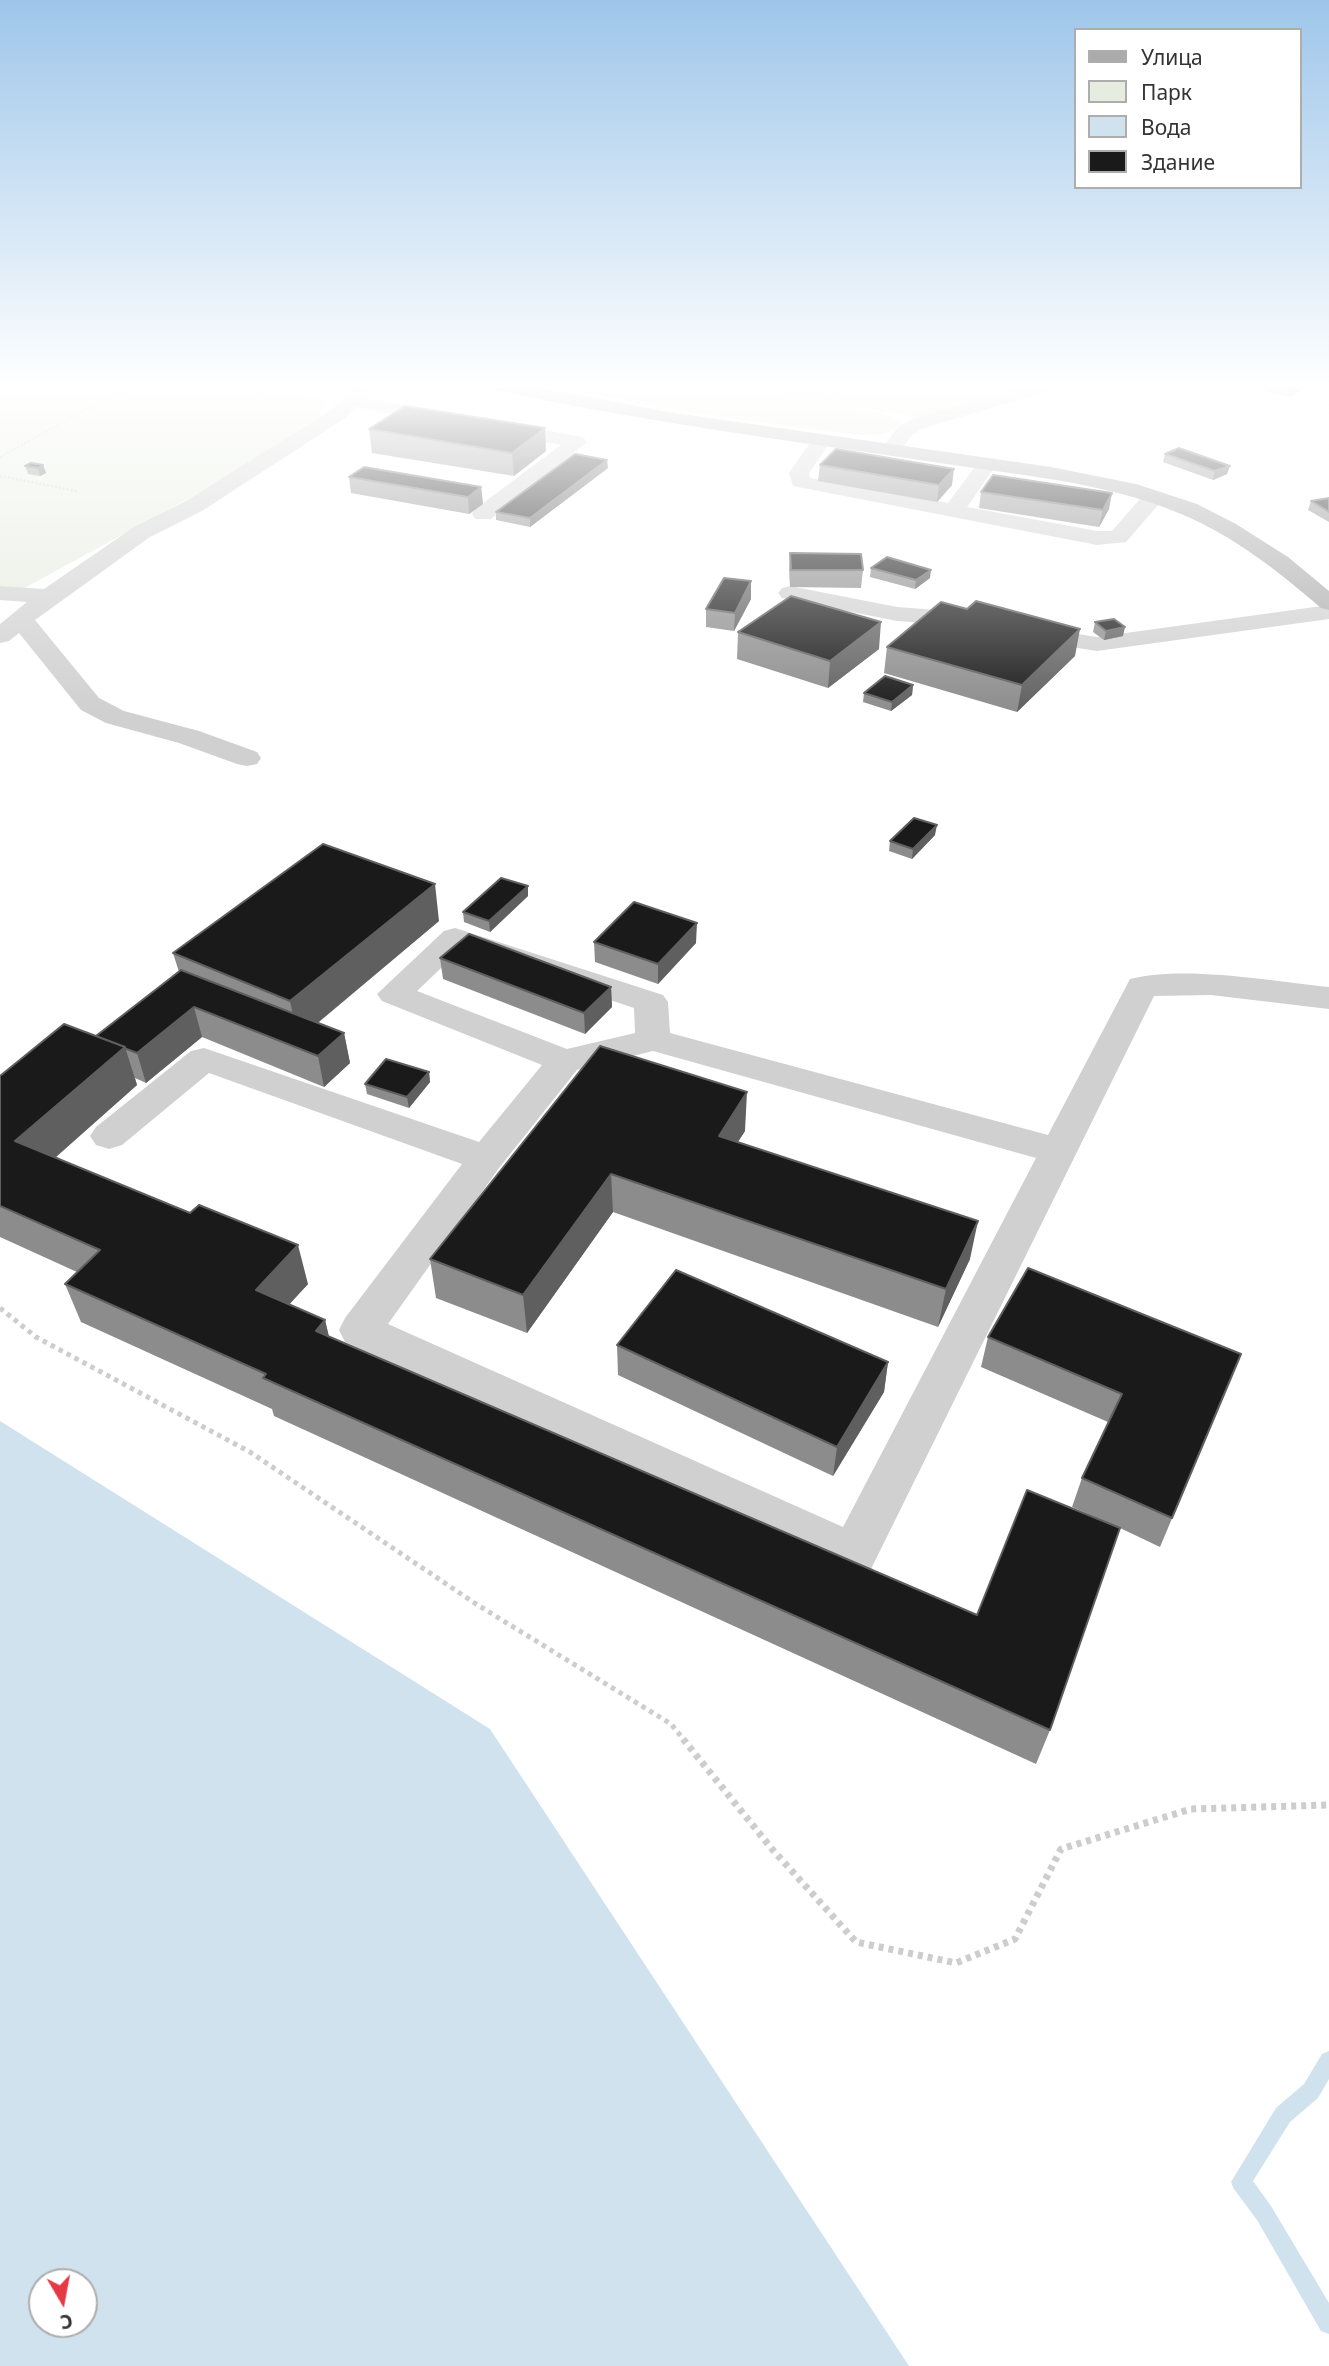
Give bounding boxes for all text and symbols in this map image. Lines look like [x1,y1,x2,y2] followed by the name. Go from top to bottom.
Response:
[1074,28,1301,189] legend
[1141,43,1203,71] text: Улица
[1141,78,1192,106] text: Парк
[1141,113,1191,141] text: Вода
[1141,148,1215,176] text: Здание
[28,2268,98,2338] north arrow
[58,2308,75,2336] text: С

